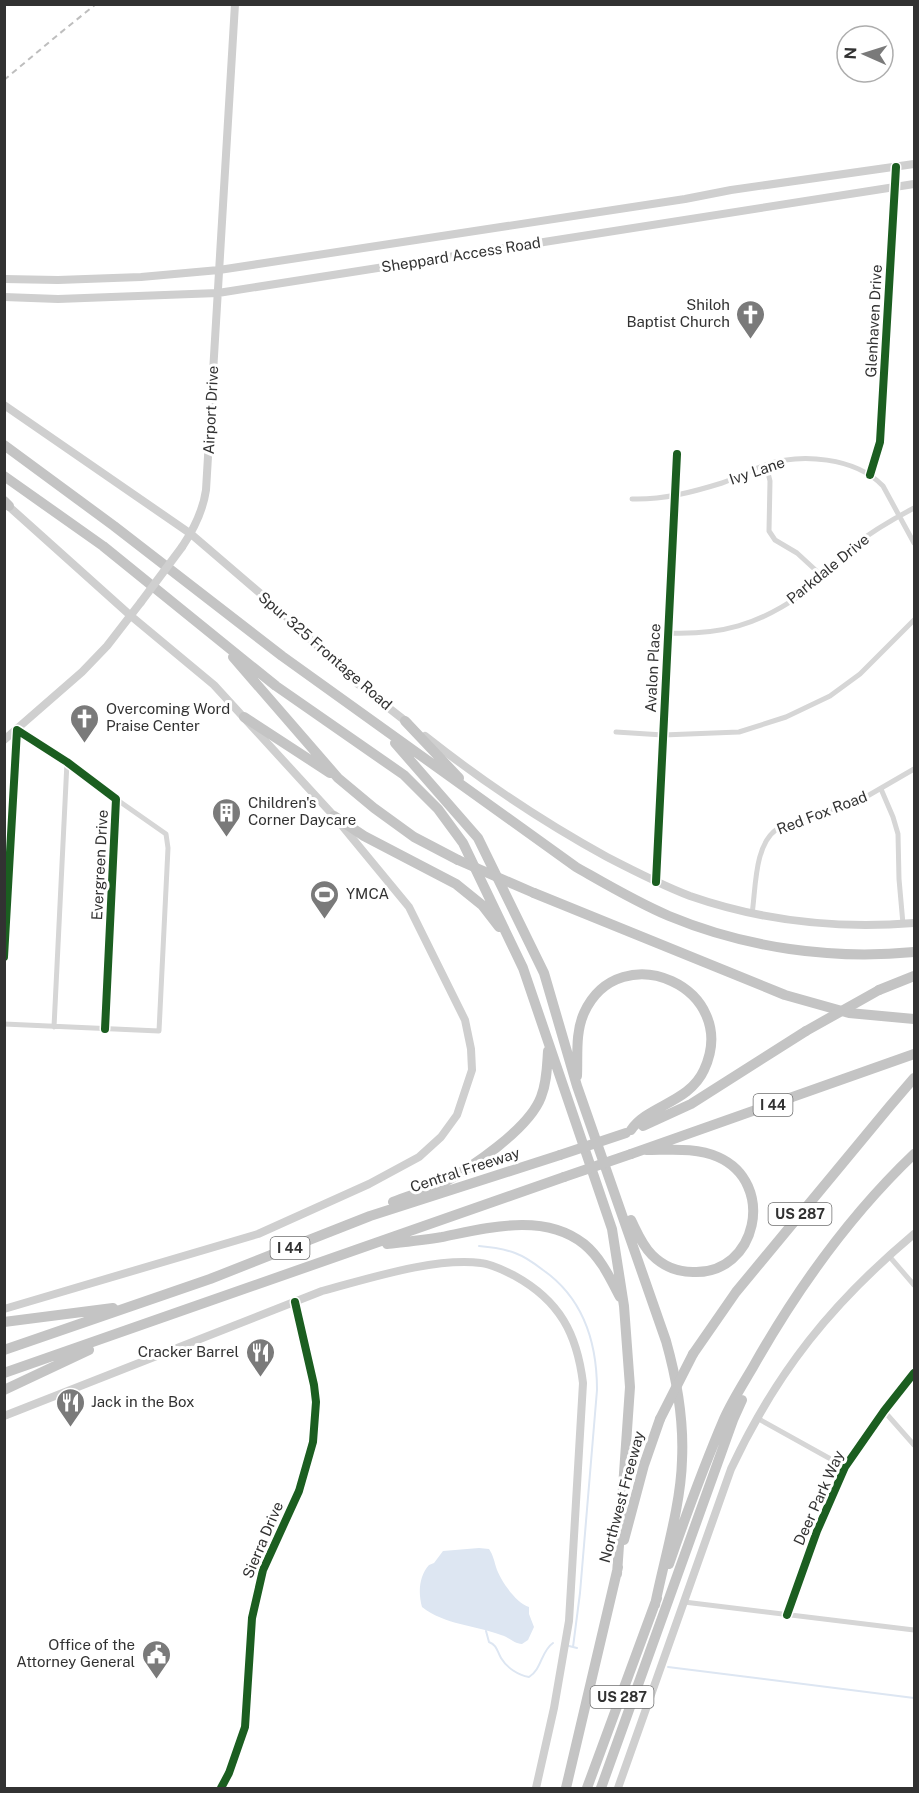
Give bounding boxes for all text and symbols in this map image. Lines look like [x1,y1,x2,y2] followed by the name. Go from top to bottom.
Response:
[835,24,895,84] north arrow
[841,46,860,60] text: N
[380,234,542,275] street label: Sheppard Access Road
[862,264,885,378] street label: Glenhaven Drive
[626,296,730,330] place label: Shiloh Baptist Church
[735,298,767,340] church icon: Shiloh Baptist Church
[200,365,221,455] street label: Airport Drive
[727,453,787,488] street label: Ivy Lane
[783,530,872,607] street label: Parkdale Drive
[255,588,395,713] street label: Spur 325 Frontage Road
[642,623,663,713] street label: Avalon Place
[106,700,230,734] place label: Overcoming Word Praise Center
[69,702,101,744] church icon: Overcoming Word Praise Center
[774,788,869,838] street label: Red Fox Road
[248,794,356,828] place label: Children's Corner Daycare
[211,796,243,838] building icon: Children's Corner Daycare
[88,809,111,921] street label: Evergreen Drive
[309,878,341,920] sports icon: YMCA
[346,885,390,902] place label: YMCA
[754,1094,792,1116] road number: I 44
[408,1144,522,1195] street label: Central Freeway
[768,1203,832,1225] road number: US 287
[270,1237,310,1259] road number: I 44
[244,1336,276,1378] restaurant icon: Cracker Barrel
[138,1343,239,1360] place label: Cracker Barrel
[54,1386,86,1428] restaurant icon: Jack in the Box
[91,1393,194,1410] place label: Jack in the Box
[596,1429,647,1565] street label: Northwest Freeway
[790,1448,847,1548] street label: Deer Park Way
[239,1499,286,1581] street label: Sierra Drive
[16,1636,135,1670] place label: Office of the Attorney General
[140,1638,172,1680] public building icon: Office of the Attorney General
[590,1686,654,1708] road number: US 287

